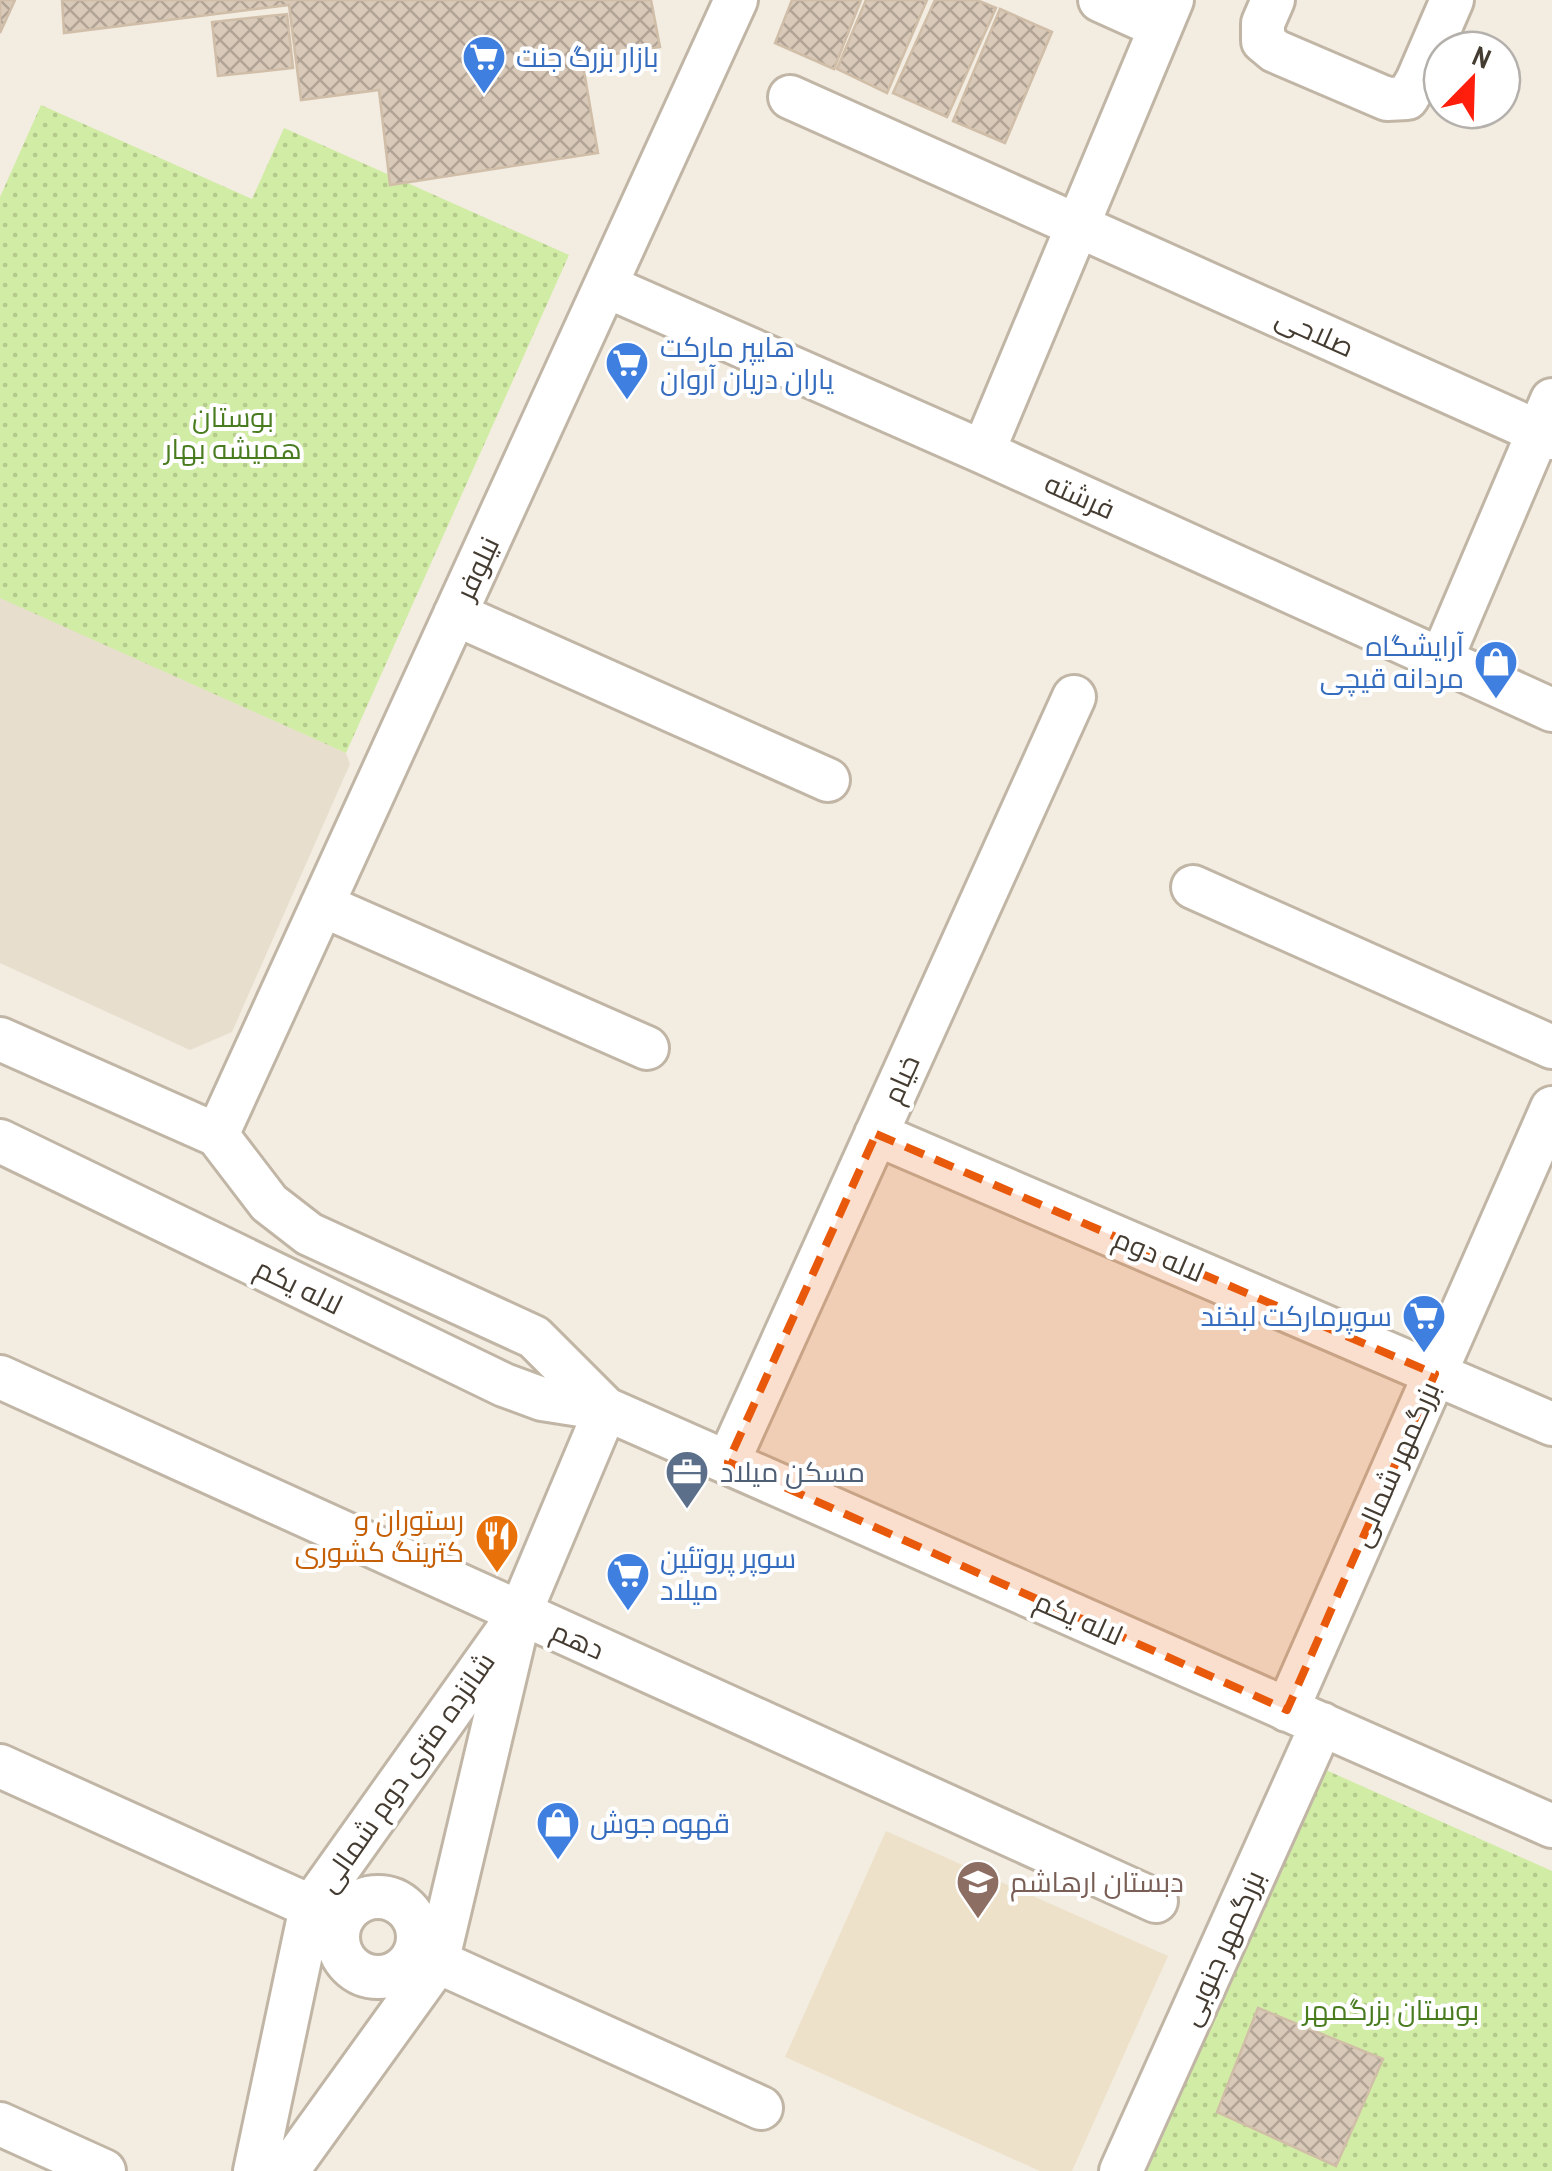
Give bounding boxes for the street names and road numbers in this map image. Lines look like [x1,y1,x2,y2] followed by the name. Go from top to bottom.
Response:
[1270,298,1360,366] street label: صلاحی
[1039,464,1121,528] street label: فرشته
[445,530,508,608] street label: نیلوفر
[874,1049,929,1110] street label: خیام
[1108,1219,1210,1292] street label: لاله دوم
[249,1249,349,1324] street label: لاله یکم
[1342,1375,1448,1553] street label: بزرگمهر شمالی
[1029,1582,1129,1655] street label: لاله یکم
[545,1612,611,1669] street label: دهم
[309,1644,504,1900] street label: شانزده متری دوم شمالی
[1171,1864,1273,2032] street label: بزرگمهر جنوبی

